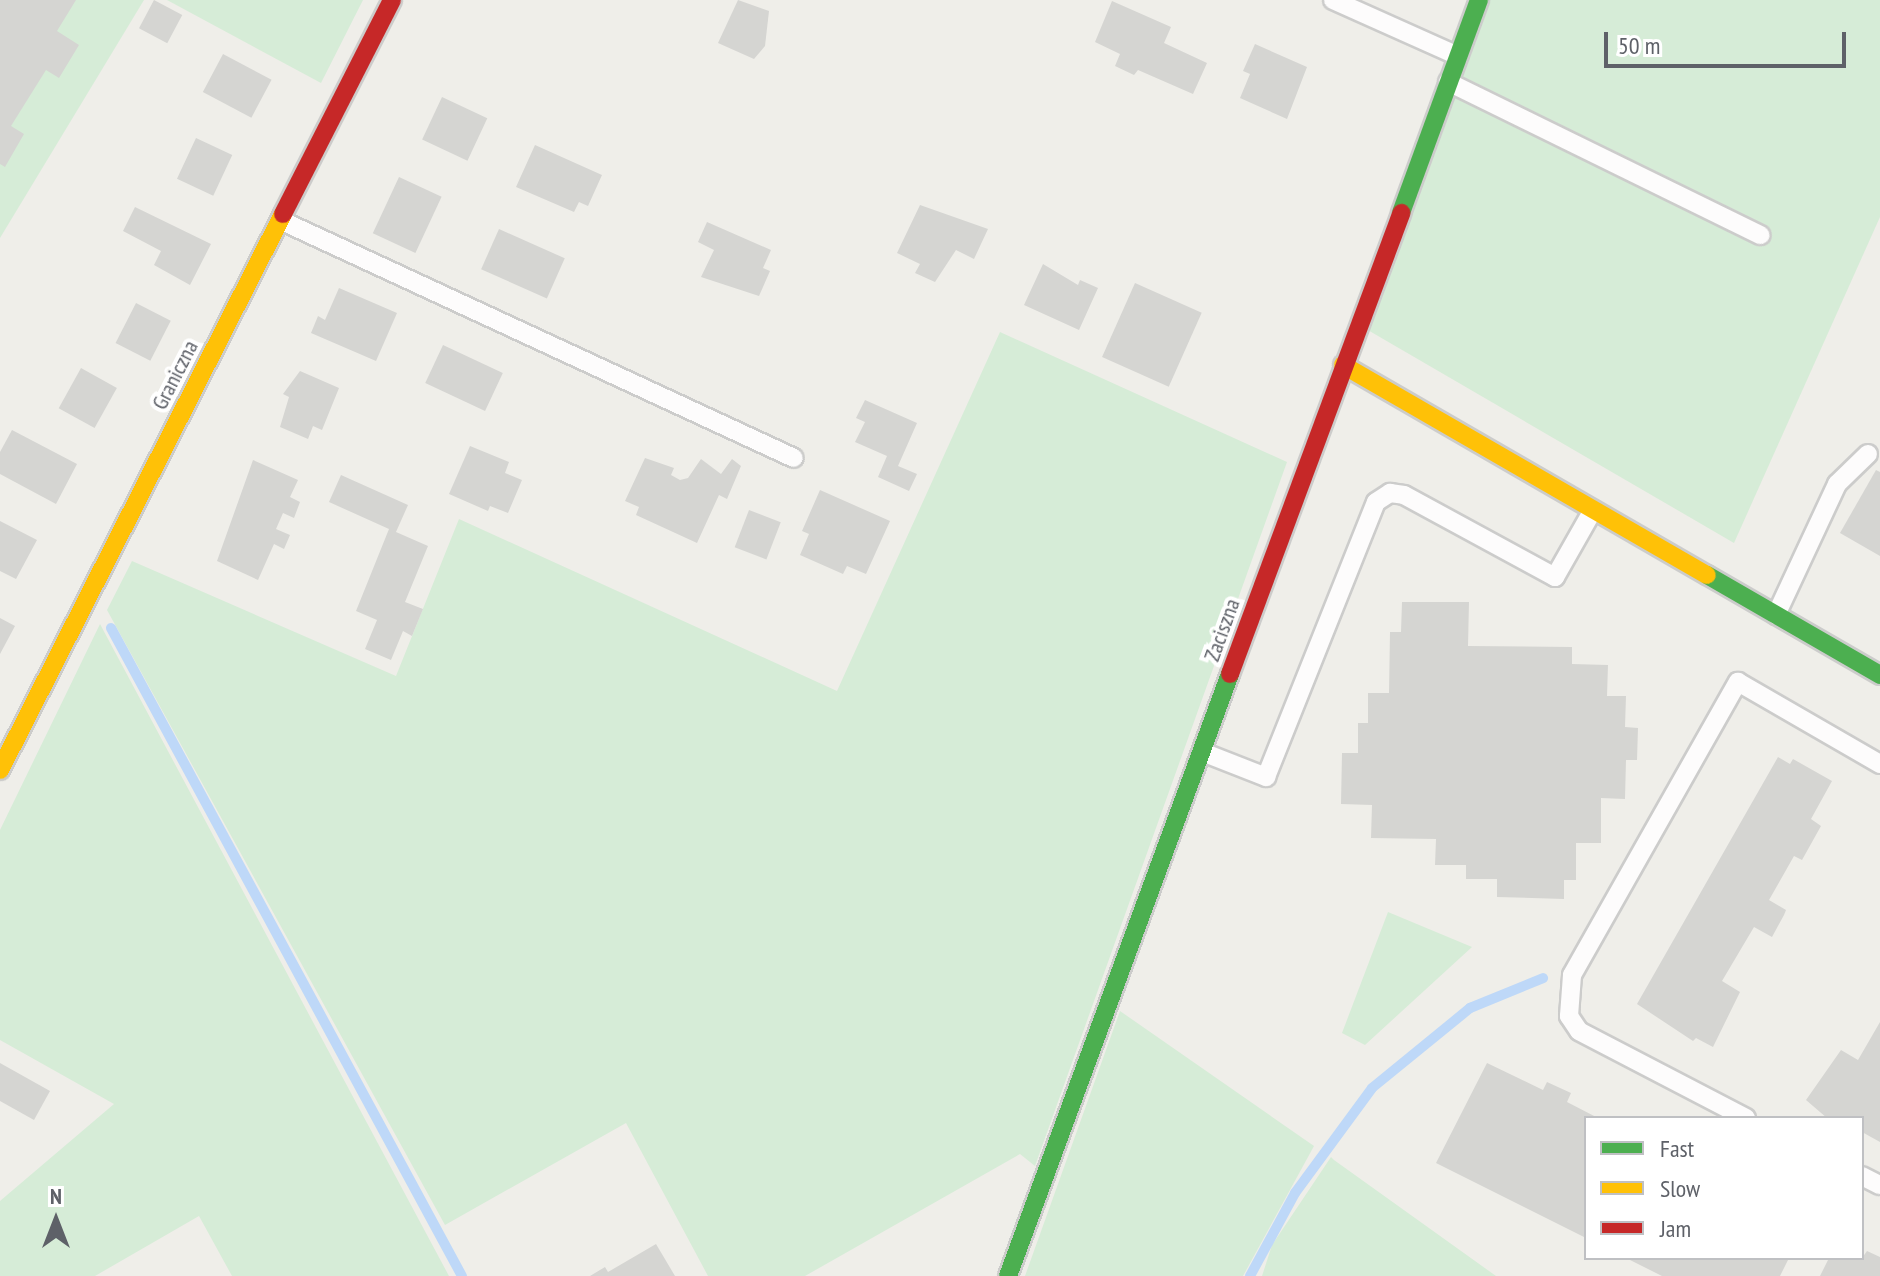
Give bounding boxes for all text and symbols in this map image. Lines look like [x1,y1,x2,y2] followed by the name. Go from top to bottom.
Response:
[1608,16,1850,66] scale bar
[1618,30,1660,61] text: 50 m
[146,336,204,414] street label: Graniczna
[1199,595,1245,665] street label: Zaciszna
[1584,1116,1864,1260] legend
[1660,1133,1694,1164] text: Fast
[1660,1173,1700,1204] text: Slow
[16,1180,96,1260] north arrow
[50,1182,62,1210] text: N
[1660,1213,1691,1244] text: Jam

